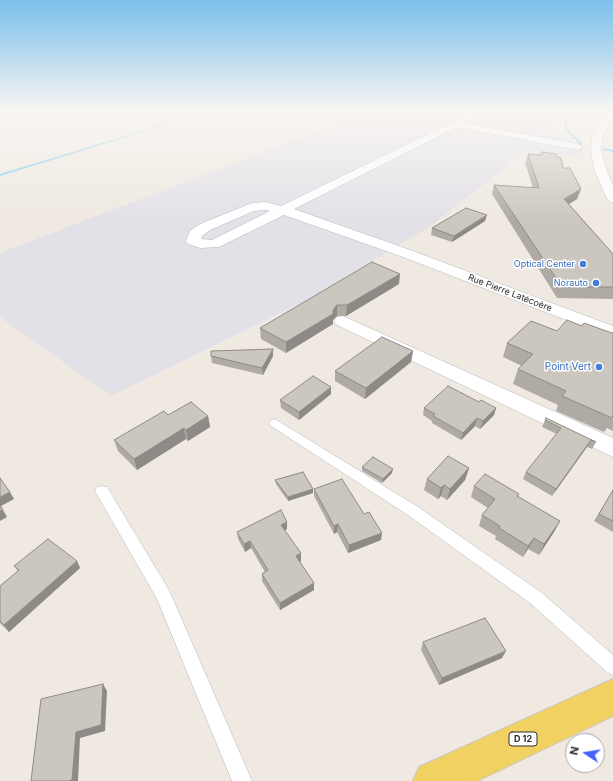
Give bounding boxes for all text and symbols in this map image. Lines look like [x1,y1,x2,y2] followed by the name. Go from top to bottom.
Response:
[514,259,575,269] place label: Optical Center
[578,259,588,269] marker: Optical Center
[466,272,554,314] street label: Rue Pierre Latécoère
[554,278,588,288] place label: Norauto
[591,278,601,288] marker: Norauto
[545,361,591,373] place label: Point Vert
[594,362,604,372] marker: Point Vert
[509,732,537,746] road number: D 12
[565,733,605,773] north arrow
[567,745,582,756] text: N

